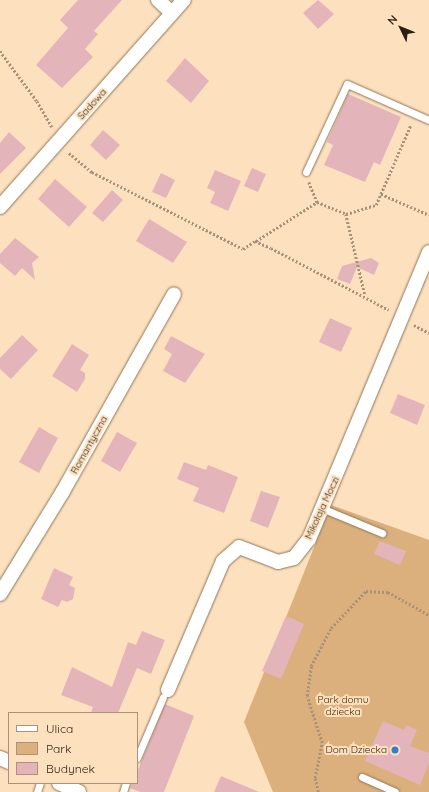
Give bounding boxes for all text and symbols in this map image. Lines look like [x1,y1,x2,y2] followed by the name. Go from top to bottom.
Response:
[381,8,421,48] north arrow
[384,12,400,28] text: N
[75,86,109,122] street label: Sadowa
[68,414,110,476] street label: Romantyczna
[302,475,342,541] street label: Mikołaja Moczi
[318,693,368,716] park label: Park domu dziecka
[8,712,138,784] legend
[46,721,73,736] text: Ulica
[46,741,71,756] text: Park
[326,744,387,756] place label: Dom Dziecka
[390,745,400,755] marker: Dom Dziecka
[46,761,95,776] text: Budynek

